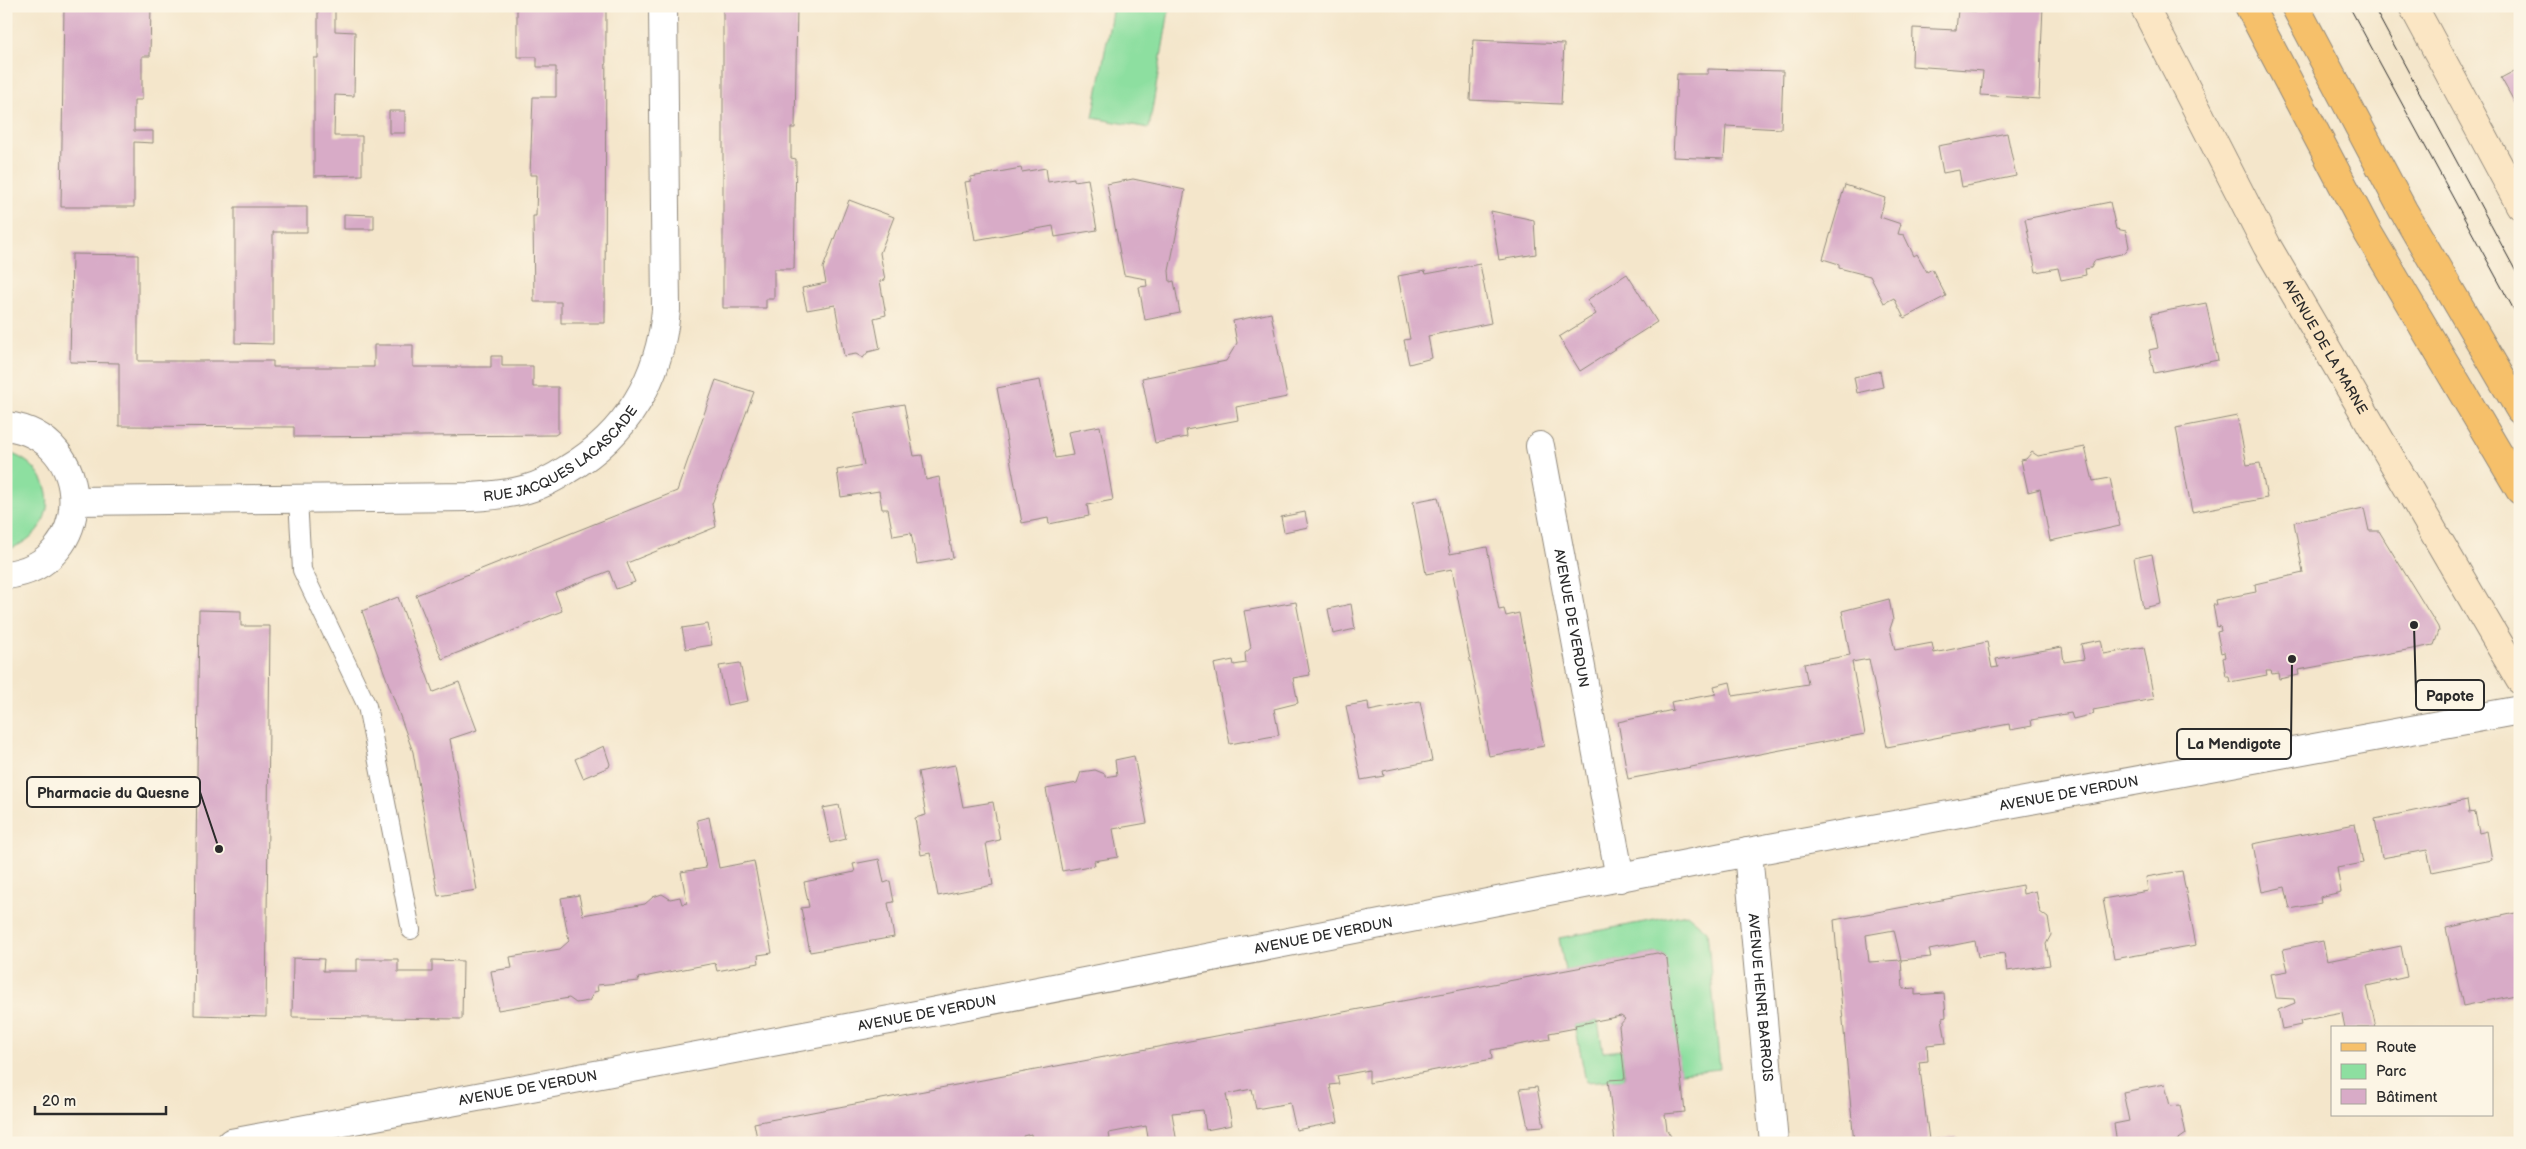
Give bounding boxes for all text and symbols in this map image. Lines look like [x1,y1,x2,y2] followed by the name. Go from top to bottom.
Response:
[2280,276,2371,417] street label: AVENUE DE LA MARNE
[483,402,641,505] street label: RUE JACQUES LACASCADE
[1551,547,1593,689] street label: AVENUE DE VERDUN
[2416,680,2484,710] callout: Papote
[2426,687,2474,706] text: Papote
[2177,729,2291,759] callout: La Mendigote
[2187,735,2281,754] text: La Mendigote
[1998,772,2140,814] street label: AVENUE DE VERDUN
[27,777,200,807] callout: Pharmacie du Quesne
[37,784,189,803] text: Pharmacie du Quesne
[1253,913,1394,957] street label: AVENUE DE VERDUN
[1745,913,1777,1082] street label: AVENUE HENRI BARROIS
[856,991,998,1034] street label: AVENUE DE VERDUN
[2331,1026,2494,1116] legend
[2376,1038,2417,1057] text: Route
[2376,1062,2406,1081] text: Parc
[457,1066,599,1109] street label: AVENUE DE VERDUN
[35,1084,166,1116] scale bar
[2376,1088,2438,1107] text: Bâtiment
[42,1092,76,1111] text: 20 m

